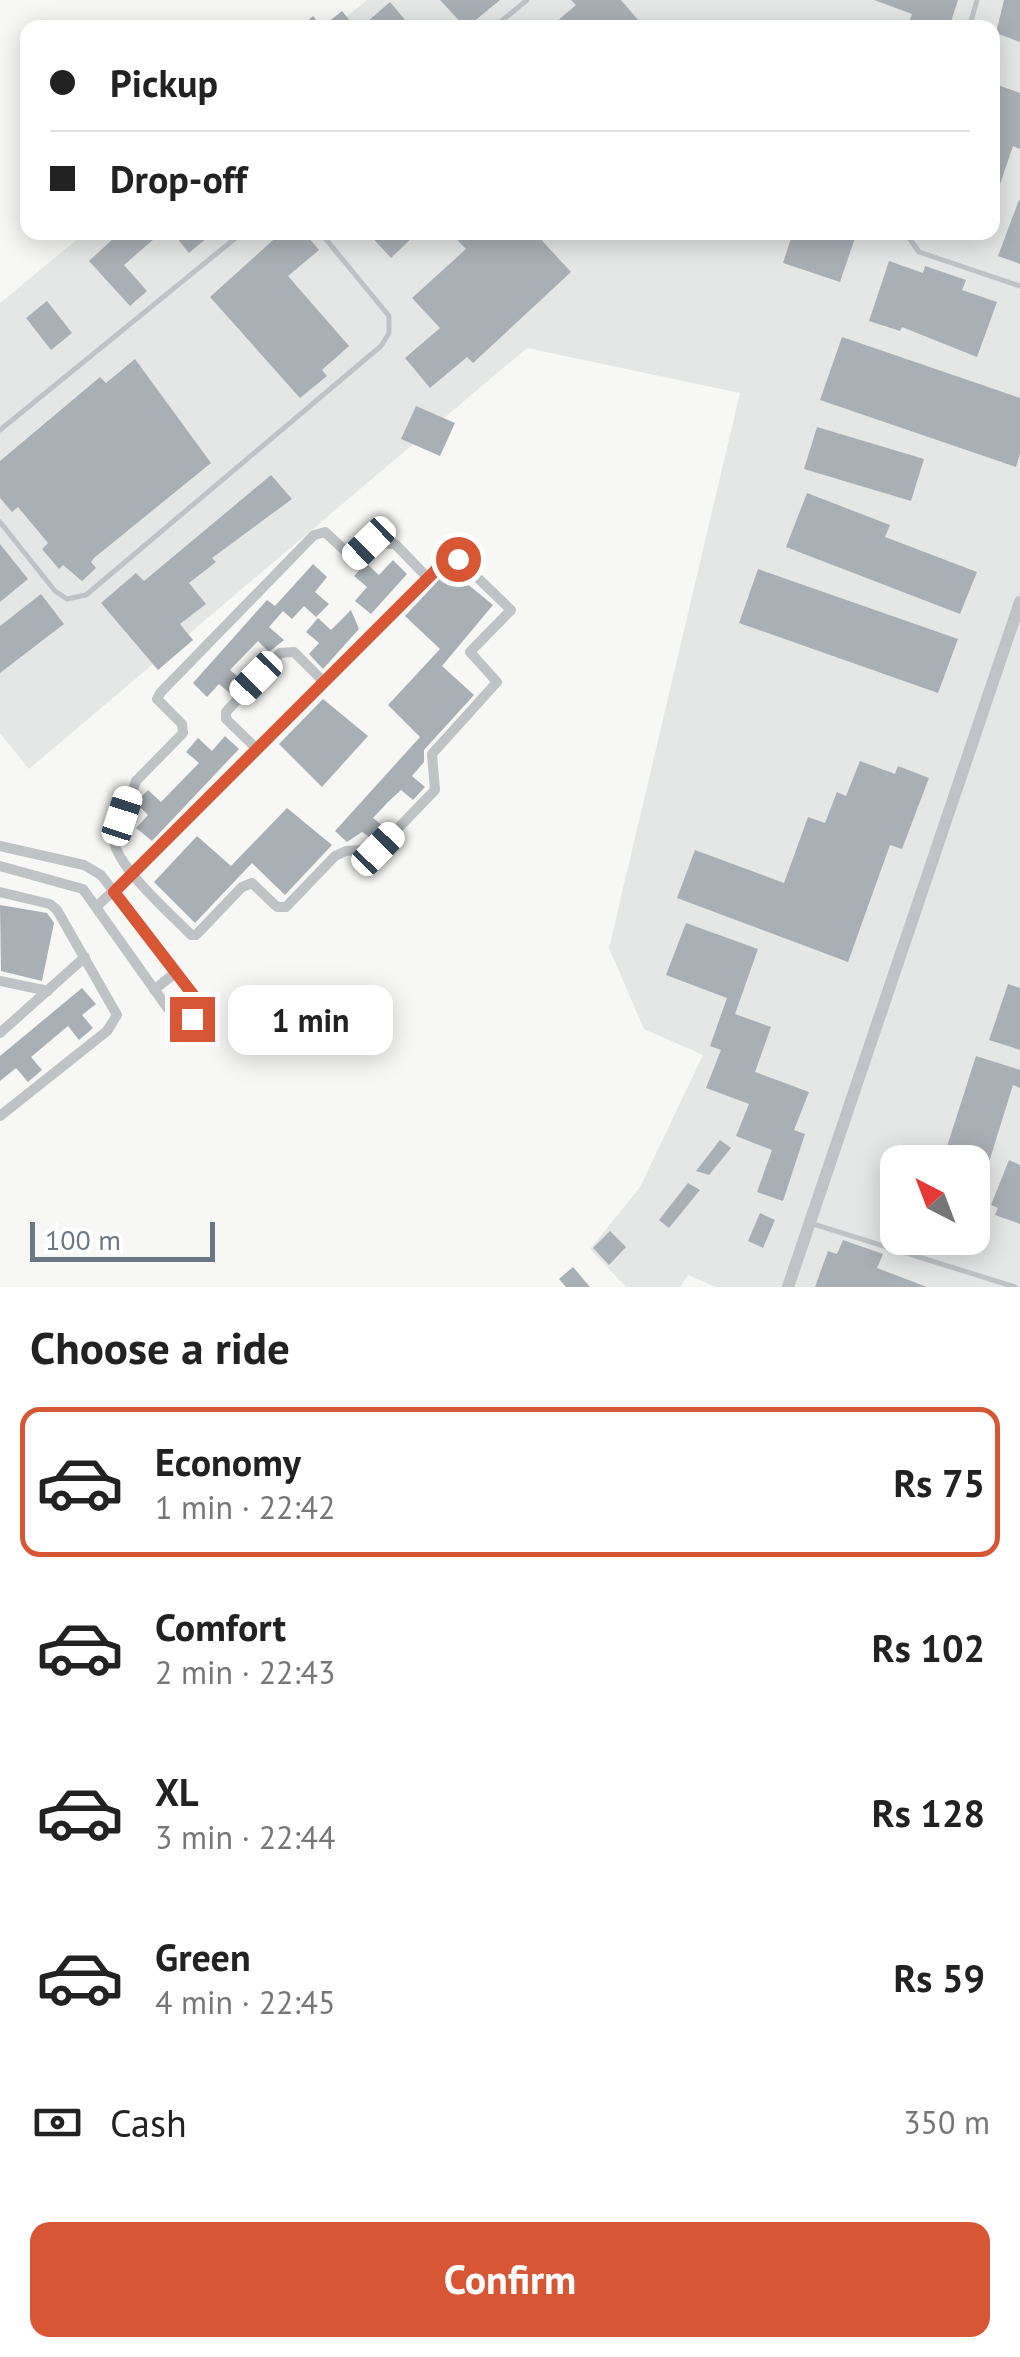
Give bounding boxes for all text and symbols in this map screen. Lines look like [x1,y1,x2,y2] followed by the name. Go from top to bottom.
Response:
[110,58,218,107] text: Pickup
[110,154,247,203] text: Drop-off
[337,511,401,575] car
[436,537,481,582] route start
[224,646,288,710] car
[98,783,146,849] car
[346,817,410,881] car
[227,984,392,1054] callout: 1 min
[170,997,215,1042] route end
[271,999,350,1041] text: 1 min
[880,1145,990,1255] north arrow
[880,1145,990,1255] map controls
[30,1217,215,1262] scale bar
[45,1221,121,1258] text: 100 m
[30,1318,290,1376] text: Choose a ride
[35,1437,125,1527] icon: car
[155,1437,301,1486] text: Economy
[893,1458,985,1507] text: Rs 75
[155,1486,335,1528] text: 1 min · 22:42
[35,1602,125,1692] icon: car
[155,1602,286,1651] text: Comfort
[872,1623,985,1672] text: Rs 102
[155,1651,335,1693] text: 2 min · 22:43
[35,1767,125,1857] icon: car
[155,1767,199,1816] text: XL
[872,1788,985,1837] text: Rs 128
[155,1816,335,1858] text: 3 min · 22:44
[35,1932,125,2022] icon: car
[155,1932,251,1981] text: Green
[893,1953,985,2002] text: Rs 59
[155,1981,335,2023] text: 4 min · 22:45
[30,2095,85,2150] icon: cash
[110,2098,187,2147] text: Cash
[903,2101,990,2143] text: 350 m
[30,2222,990,2337] button: Confirm

